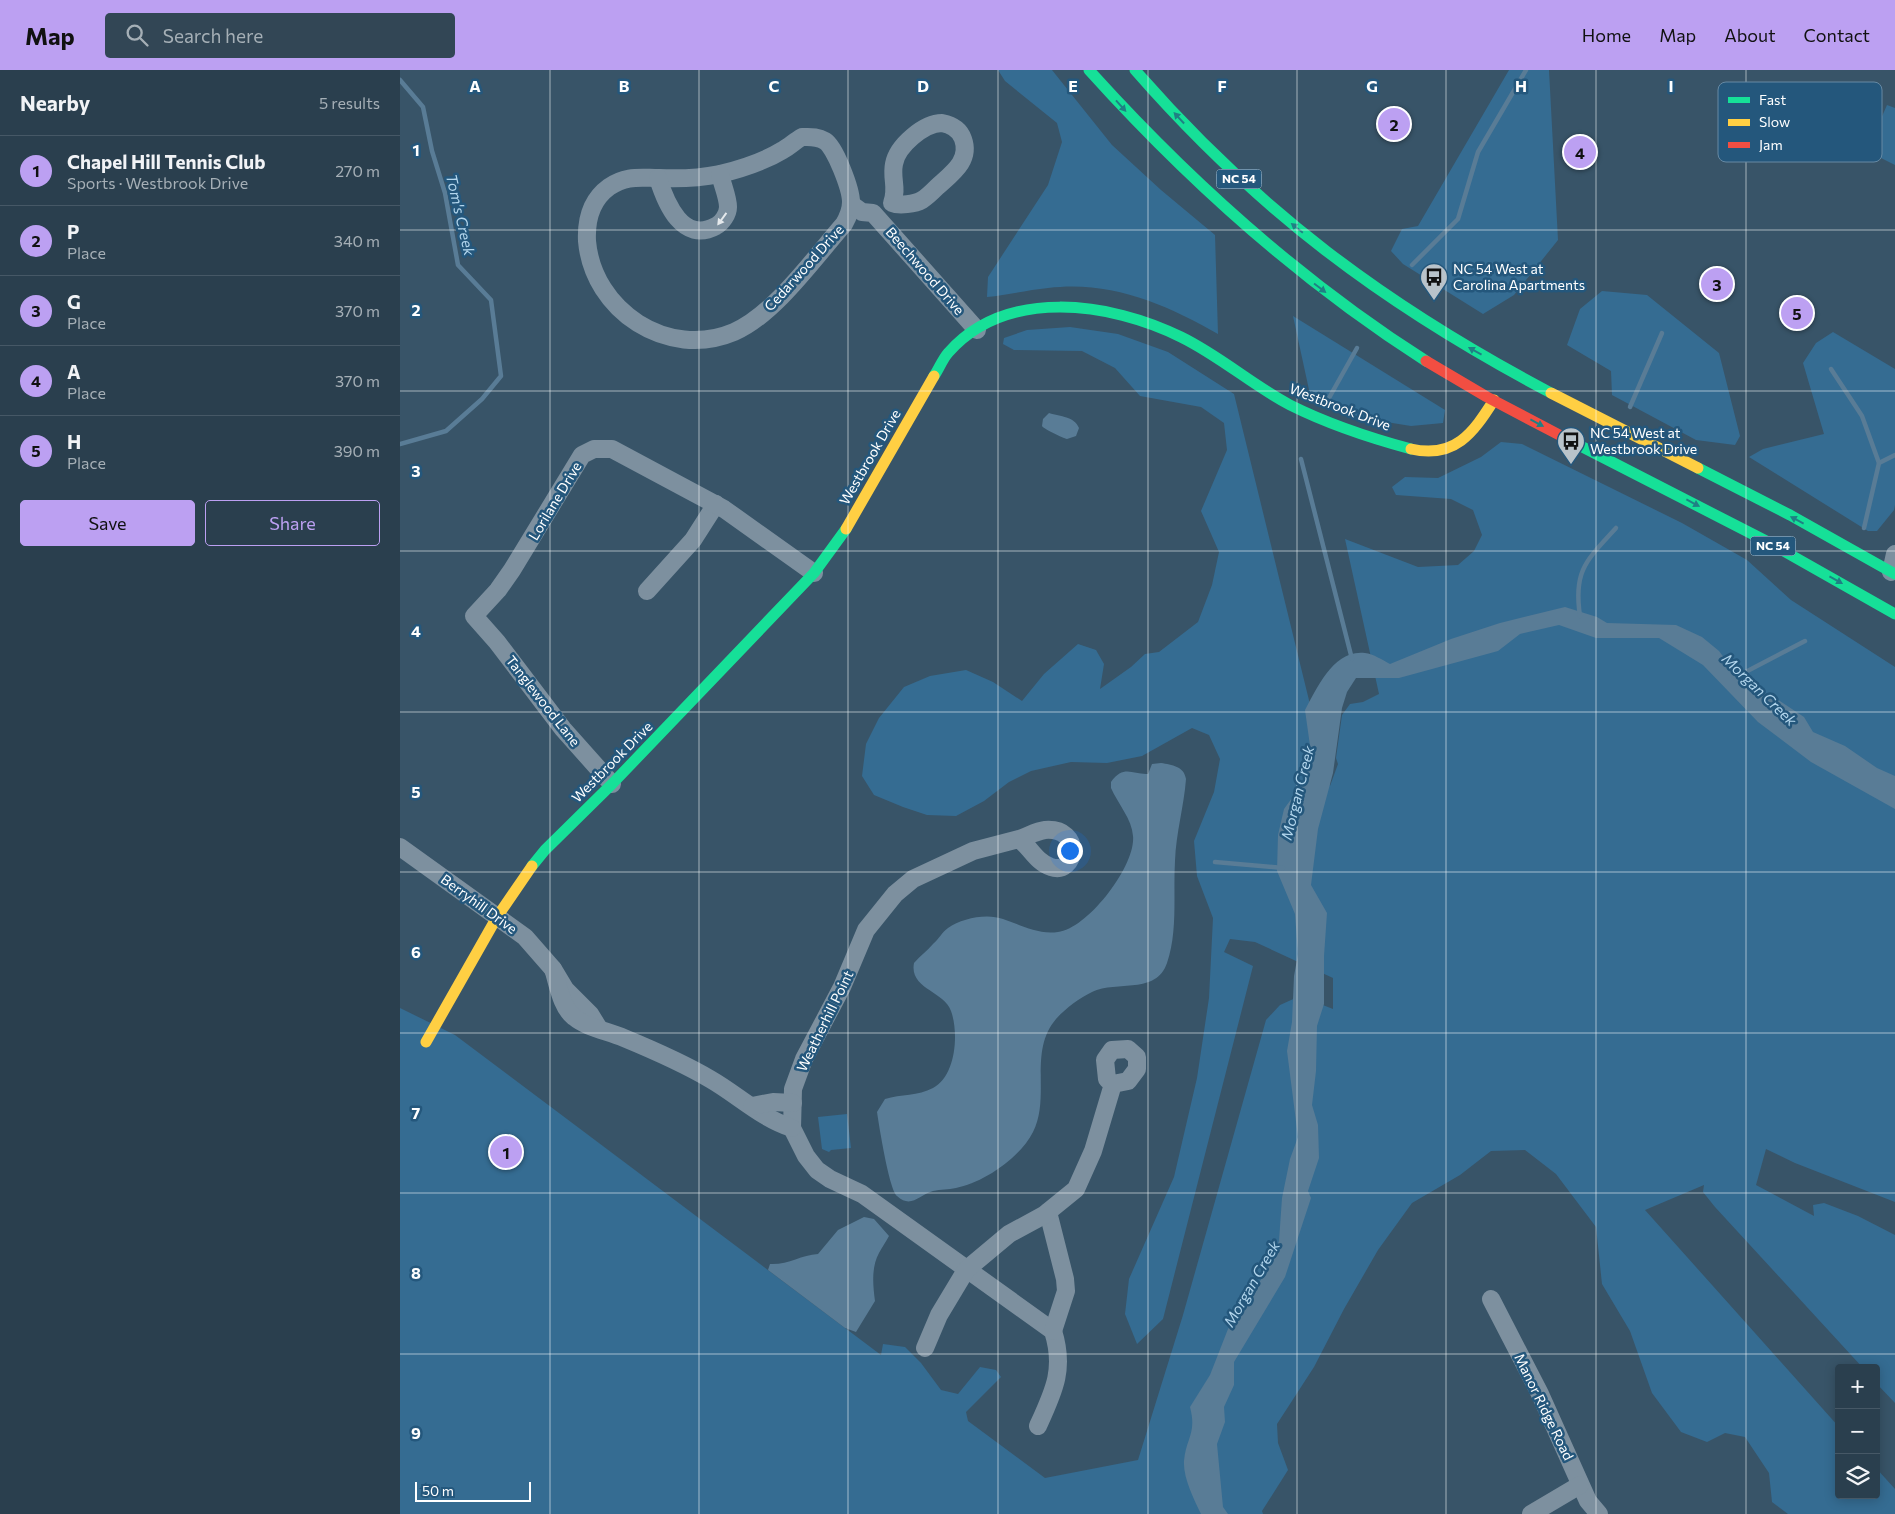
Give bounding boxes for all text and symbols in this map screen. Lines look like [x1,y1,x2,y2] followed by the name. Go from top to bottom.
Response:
[105,13,455,58] search box
[25,21,75,50] text: Map
[123,21,151,49] icon: search
[163,24,263,47] text: Search here
[1582,24,1631,46] text: Home
[1659,24,1696,46] text: Map
[1724,24,1776,46] text: About
[1804,24,1870,46] text: Contact
[469,76,481,95] text: A
[619,76,630,95] text: B
[769,76,780,95] text: C
[917,76,929,95] text: D
[1068,76,1078,95] text: E
[1217,76,1227,95] text: F
[1366,76,1378,95] text: G
[1515,76,1527,95] text: H
[1668,76,1674,95] text: I
[1718,82,1882,162] legend
[20,90,90,115] text: Nearby
[1759,91,1786,108] text: Fast
[319,93,380,112] text: 5 results
[1116,100,1127,113] one-way arrow
[1378,105,1410,143] pin: 2
[1173,112,1185,124] one-way arrow
[1759,113,1790,130] text: Slow
[1564,133,1596,171] pin: 4
[1759,136,1783,153] text: Jam
[412,140,420,159] text: 1
[67,150,265,173] text: Chapel Hill Tennis Club
[32,161,40,180] text: 1
[335,161,380,180] text: 270 m
[1216,170,1262,188] road number: NC 54
[443,172,479,258] water label: Tom's Creek
[67,173,248,192] text: Sports · Westbrook Drive
[717,212,727,226] one-way arrow
[67,220,79,243] text: P
[760,221,847,314] street label: Cedarwood Drive
[883,223,968,318] street label: Beechwood Drive
[1291,223,1304,234] one-way arrow
[31,231,41,250] text: 2
[334,231,380,250] text: 340 m
[67,243,106,262] text: Place
[1453,260,1585,293] place label: NC 54 West at Carolina Apartments
[1419,262,1449,301] bus stop icon: NC 54 West at Carolina Apartments
[1701,265,1733,303] pin: 3
[1313,283,1326,294] one-way arrow
[67,290,81,313] text: G
[1781,294,1813,332] pin: 5
[411,300,421,319] text: 2
[31,301,41,320] text: 3
[335,301,380,320] text: 370 m
[67,313,106,332] text: Place
[1469,347,1482,356] one-way arrow
[67,360,81,383] text: A
[31,371,41,390] text: 4
[335,371,380,390] text: 370 m
[1287,379,1393,434] street label: Westbrook Drive
[67,383,106,402] text: Place
[835,406,904,507] street label: Westbrook Drive
[1530,419,1544,427] one-way arrow
[1590,424,1697,457] place label: NC 54 West at Westbrook Drive
[1556,426,1586,465] bus stop icon: NC 54 West at Westbrook Drive
[67,430,81,453] text: H
[31,441,41,460] text: 5
[334,441,380,460] text: 390 m
[67,453,106,472] text: Place
[525,458,585,543] street label: Lorilane Drive
[411,461,421,480] text: 3
[1685,499,1700,507] one-way arrow
[20,500,195,546] button: Save
[205,500,380,546] button: Share
[1790,516,1804,524] one-way arrow
[1750,536,1796,556] road number: NC 54
[1828,576,1843,584] one-way arrow
[411,621,421,640] text: 4
[1719,649,1801,730] water label: Morgan Creek
[503,652,584,750] street label: Tanglewood Lane
[568,718,656,806] street label: Westbrook Drive
[1277,743,1318,842] water label: Morgan Creek
[411,782,421,801] text: 5
[1057,838,1083,864] your location
[438,870,521,937] street label: Berryhill Drive
[411,942,421,961] text: 6
[793,967,857,1074] street label: Weatherhill Point
[412,1103,421,1122] text: 7
[490,1133,522,1171] pin: 1
[1219,1236,1284,1330] water label: Morgan Creek
[411,1263,421,1282] text: 8
[1511,1351,1578,1463] street label: Manor Ridge Road
[1835,1364,1880,1499] map controls
[1835,1364,1880,1409] button: +
[1835,1409,1880,1454] button: −
[411,1423,421,1442] text: 9
[1835,1454,1880,1499] button: layers
[415,1479,531,1502] scale bar
[422,1482,454,1499] text: 50 m

